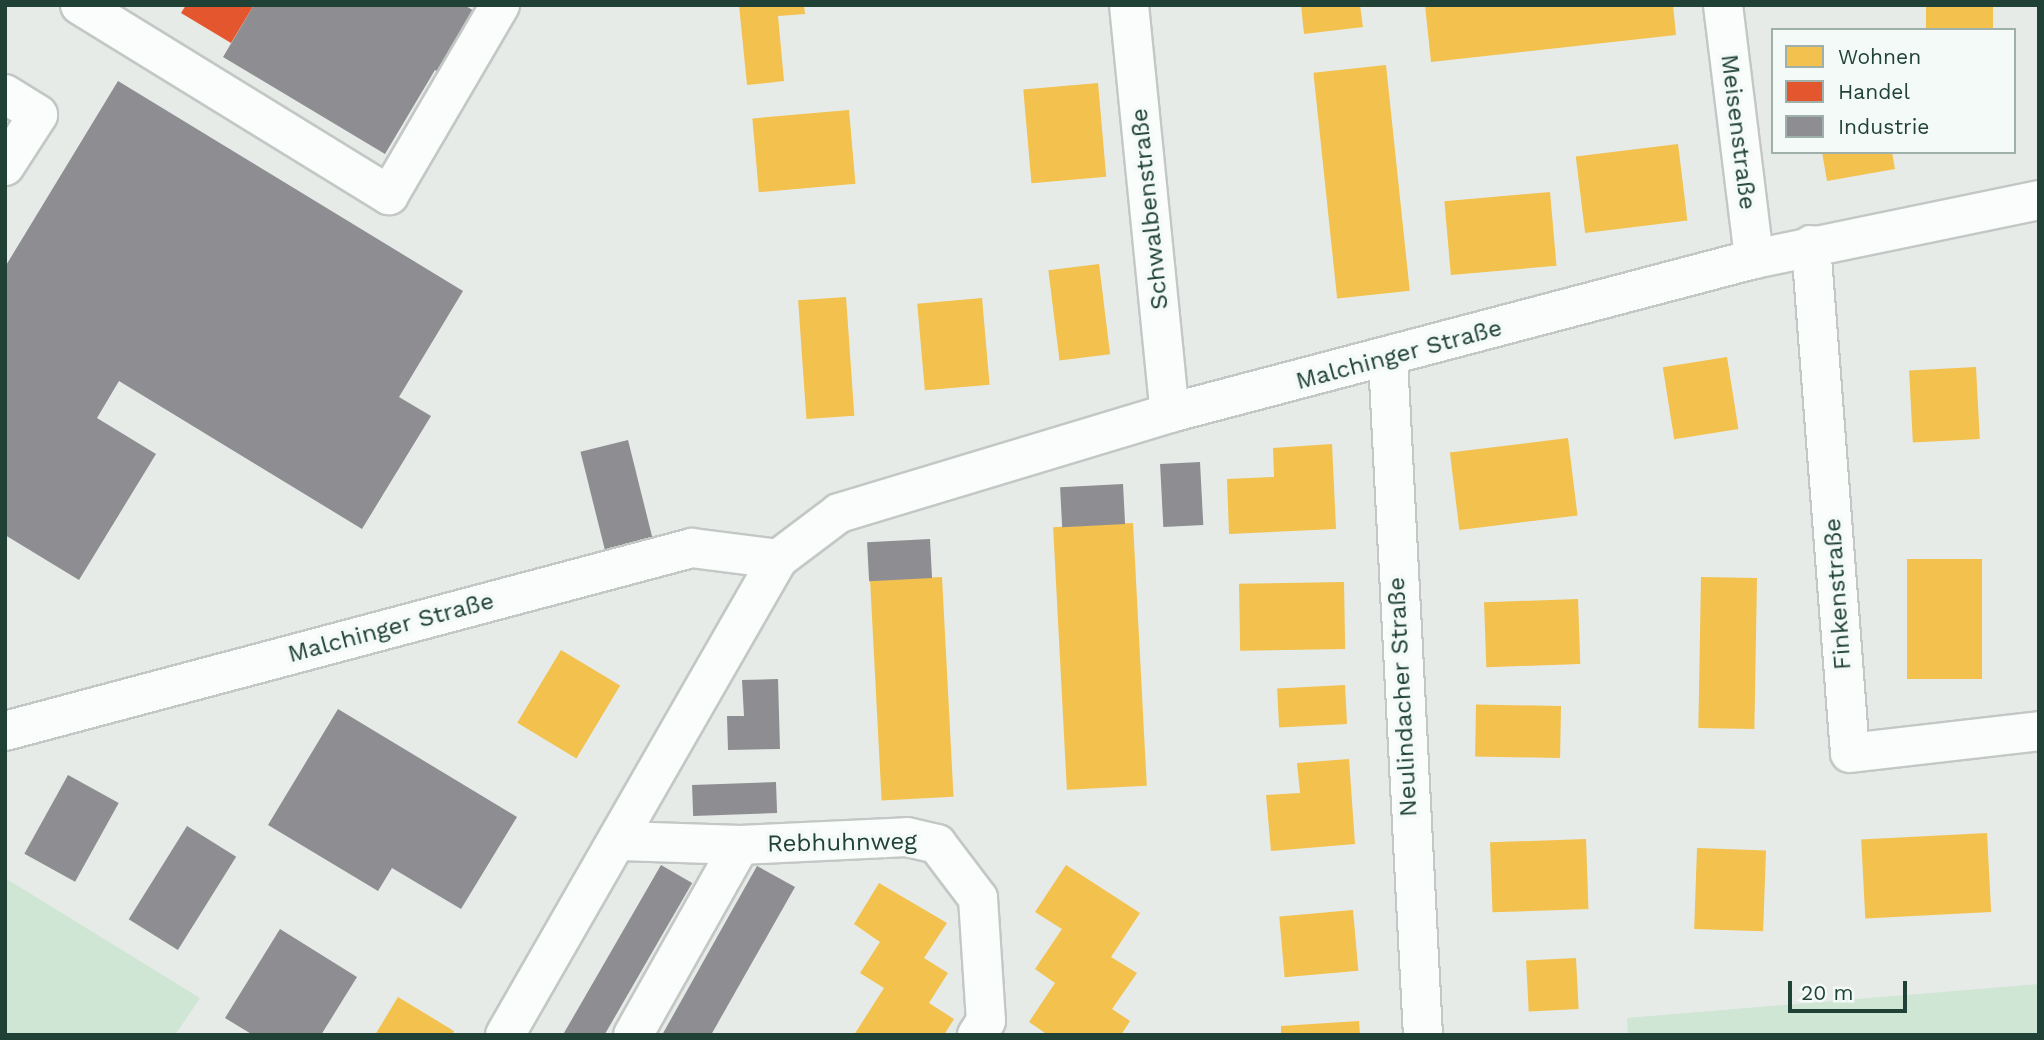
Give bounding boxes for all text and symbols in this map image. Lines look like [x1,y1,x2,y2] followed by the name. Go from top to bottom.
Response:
[1771,28,2016,154] legend
[1838,44,1921,69] text: Wohnen
[1714,53,1762,211] street label: Meisenstraße
[1838,79,1910,104] text: Handel
[1125,107,1175,311] street label: Schwalbenstraße
[1838,114,1929,139] text: Industrie
[1293,314,1505,396] street label: Malchinger Straße
[1818,517,1858,671] street label: Finkenstraße
[1382,576,1424,818] street label: Neulindacher Straße
[285,587,497,669] street label: Malchinger Straße
[767,827,917,859] street label: Rebhuhnweg
[1792,967,1911,1011] scale bar
[1801,980,1853,1005] text: 20 m

